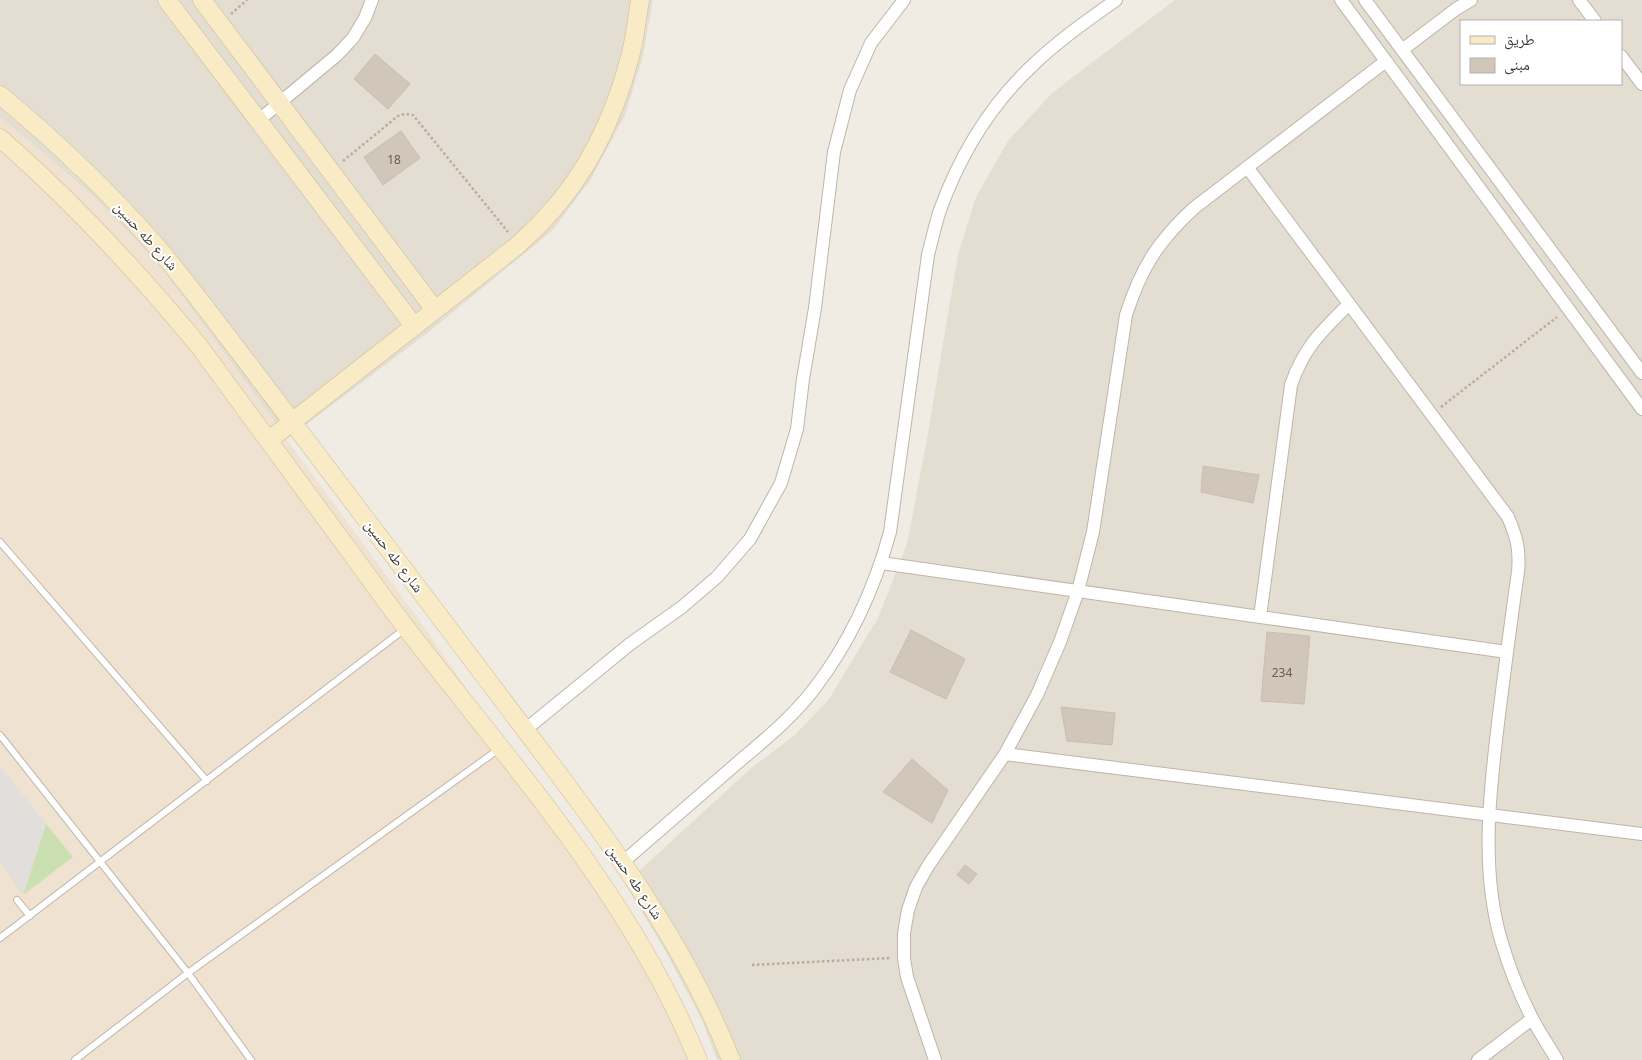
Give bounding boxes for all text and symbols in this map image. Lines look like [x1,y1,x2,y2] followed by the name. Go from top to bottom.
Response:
[1460,20,1622,85] legend
[1504,29,1535,50] text: طريق
[1504,54,1530,75] text: مبنى
[387,151,401,168] house number: 18
[110,196,183,275] street label: شارع طه حسين
[360,515,429,597] street label: شارع طه حسين
[1272,664,1292,681] house number: 234
[602,840,668,924] street label: شارع طه حسين

